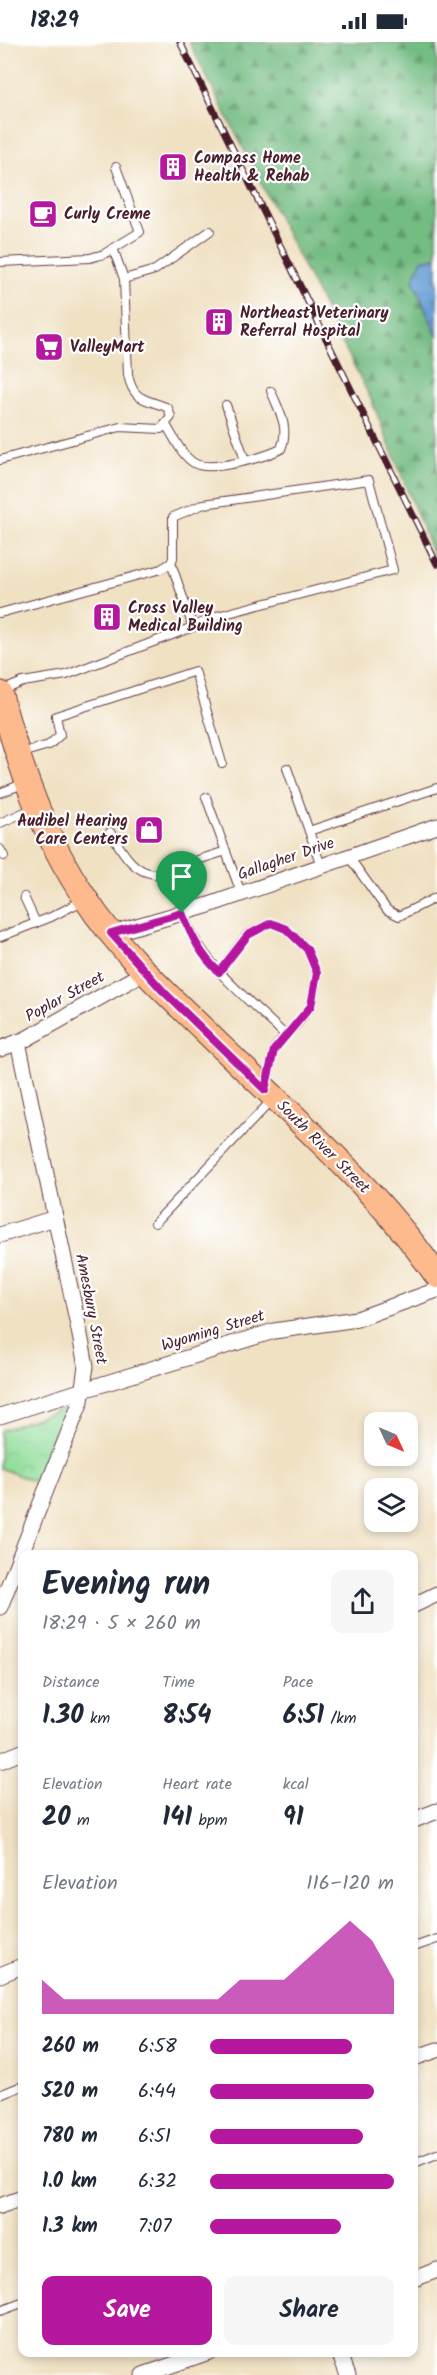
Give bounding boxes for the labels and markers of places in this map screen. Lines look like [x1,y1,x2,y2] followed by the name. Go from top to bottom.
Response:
[194,146,309,189] place label: Compass Home Health & Rehab
[157,151,189,183] building icon: Compass Home Health & Rehab
[27,198,59,230] cafe icon: Curly Creme
[64,202,151,227] place label: Curly Creme
[240,301,389,344] place label: Northeast Veterinary Referral Hospital
[203,306,235,338] building icon: Northeast Veterinary Referral Hospital
[33,331,65,363] supermarket icon: ValleyMart
[70,335,145,360] place label: ValleyMart
[128,596,243,639] place label: Cross Valley Medical Building
[91,601,123,633] building icon: Cross Valley Medical Building
[17,809,129,852] place label: Audibel Hearing Care Centers
[133,814,165,846] shop icon: Audibel Hearing Care Centers
[156,851,207,913] pin

